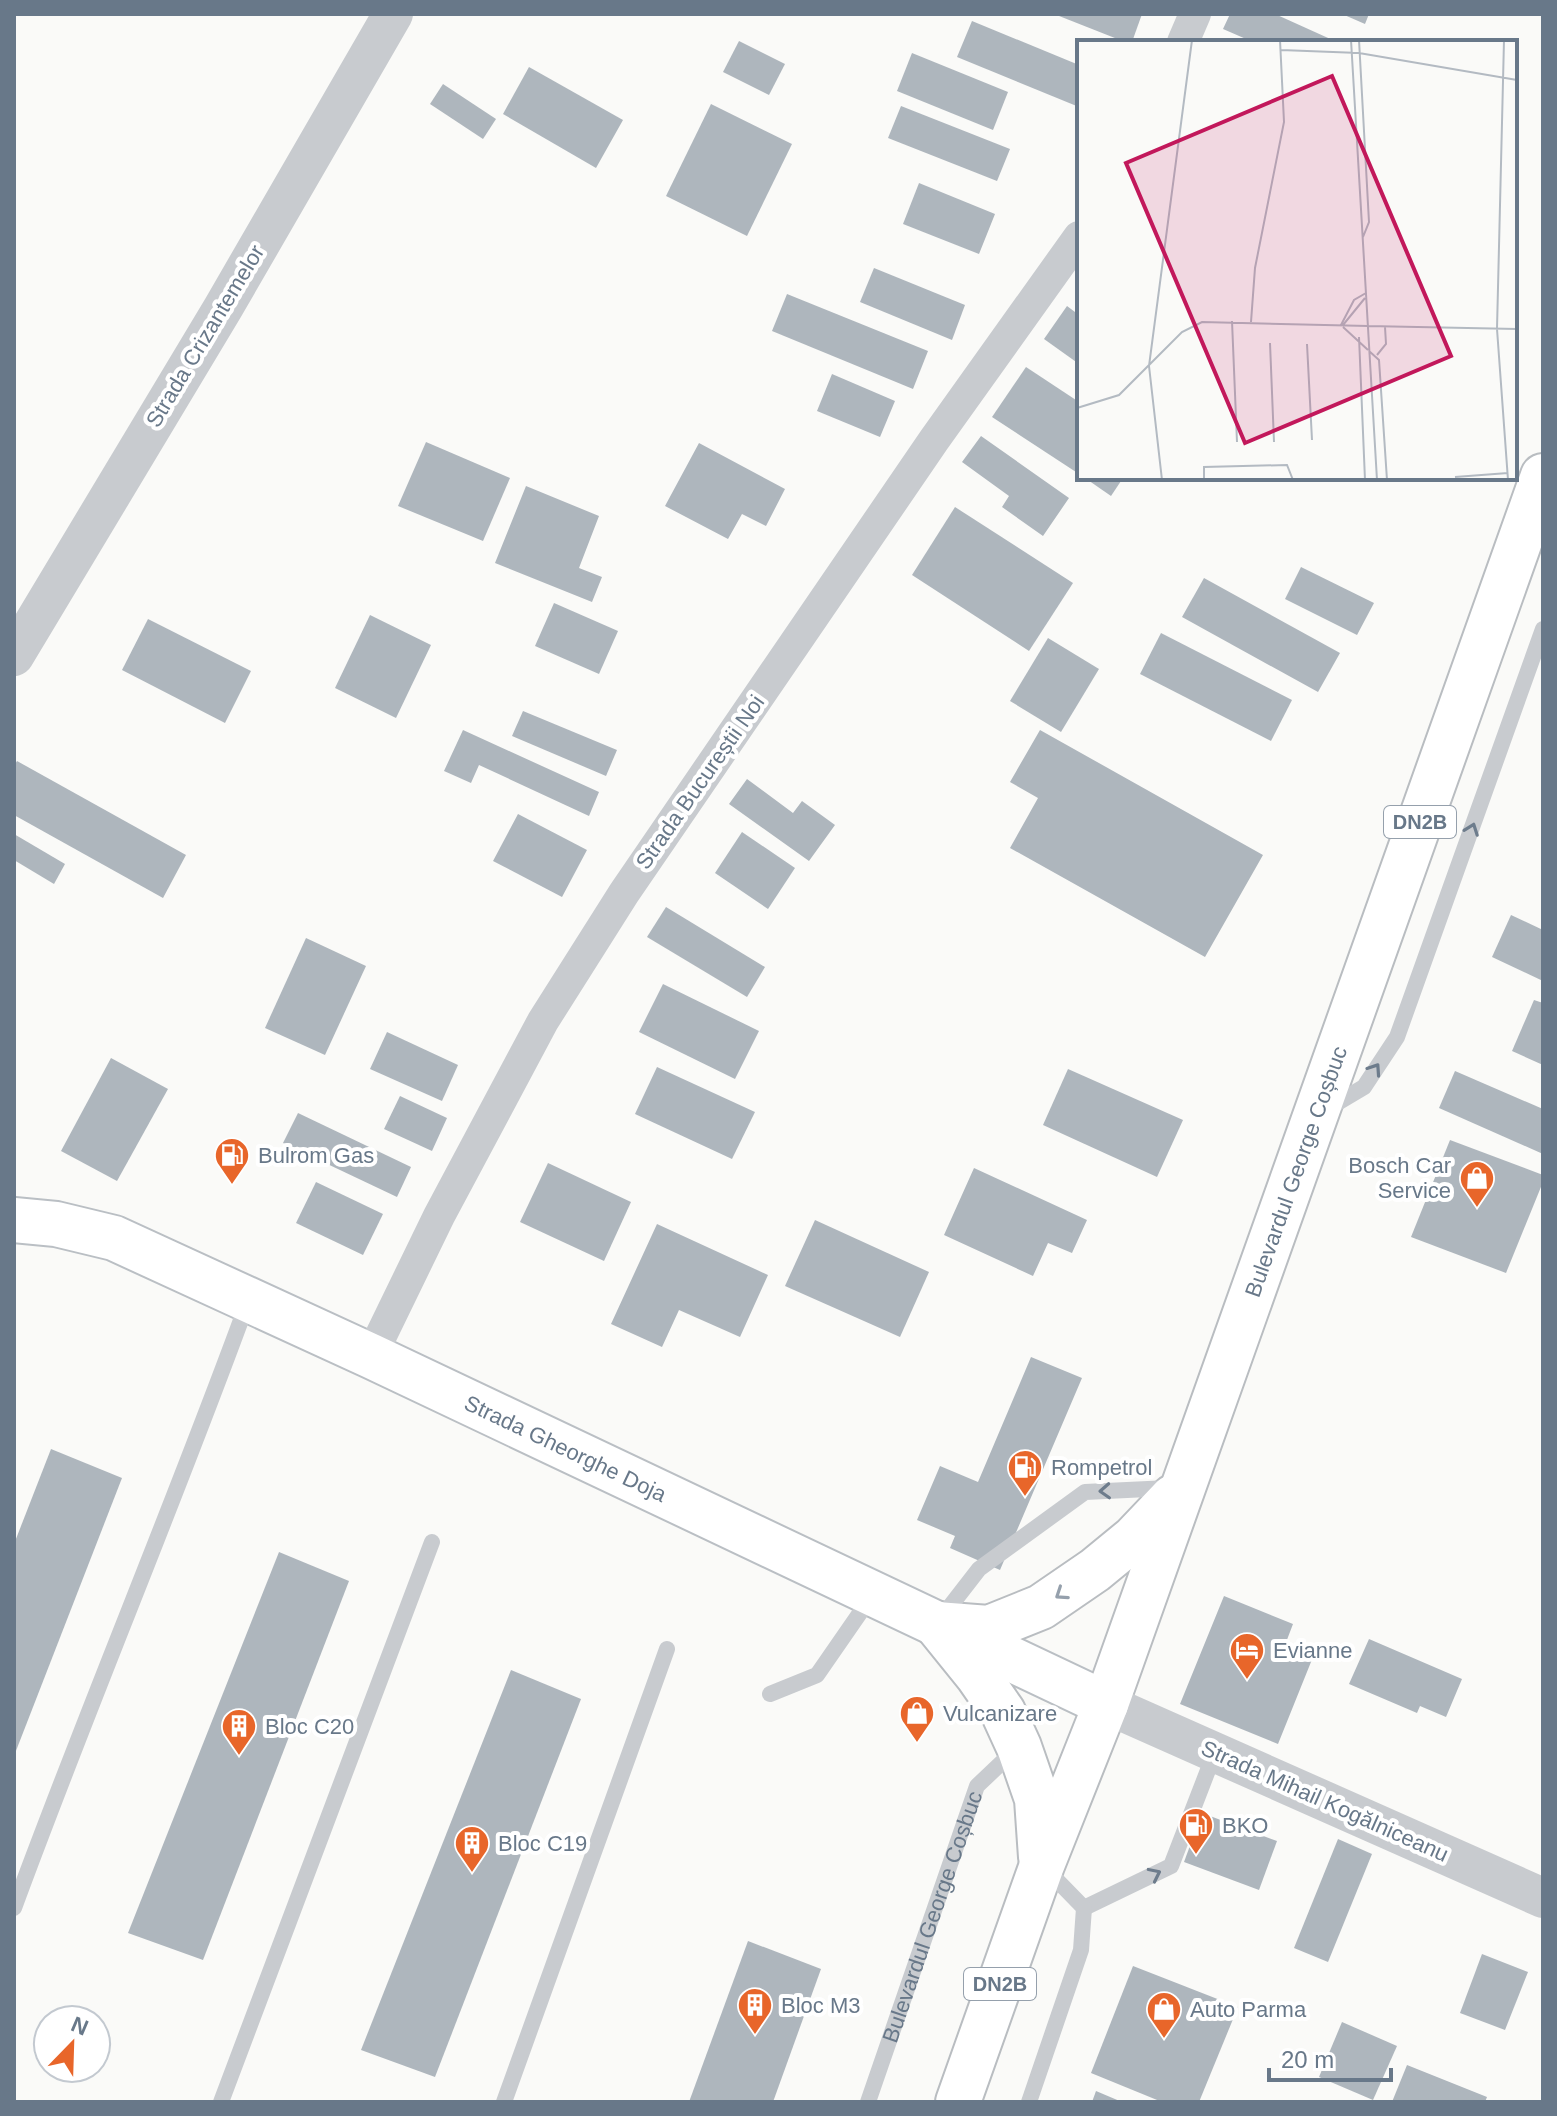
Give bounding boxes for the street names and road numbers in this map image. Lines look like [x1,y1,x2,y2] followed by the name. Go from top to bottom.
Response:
[141,240,269,432] street label: Strada Crizantemelor
[630,690,770,874] street label: Strada Bucureștii Noi
[1384,806,1456,838] road number: DN2B
[1239,1043,1352,1300] street label: Bulevardul George Coșbuc
[461,1390,671,1507] street label: Strada Gheorghe Doja
[1198,1735,1452,1867] street label: Strada Mihail Kogălniceanu
[877,1788,987,2046] street label: Bulevardul George Coșbuc
[964,1968,1036,2000] road number: DN2B

